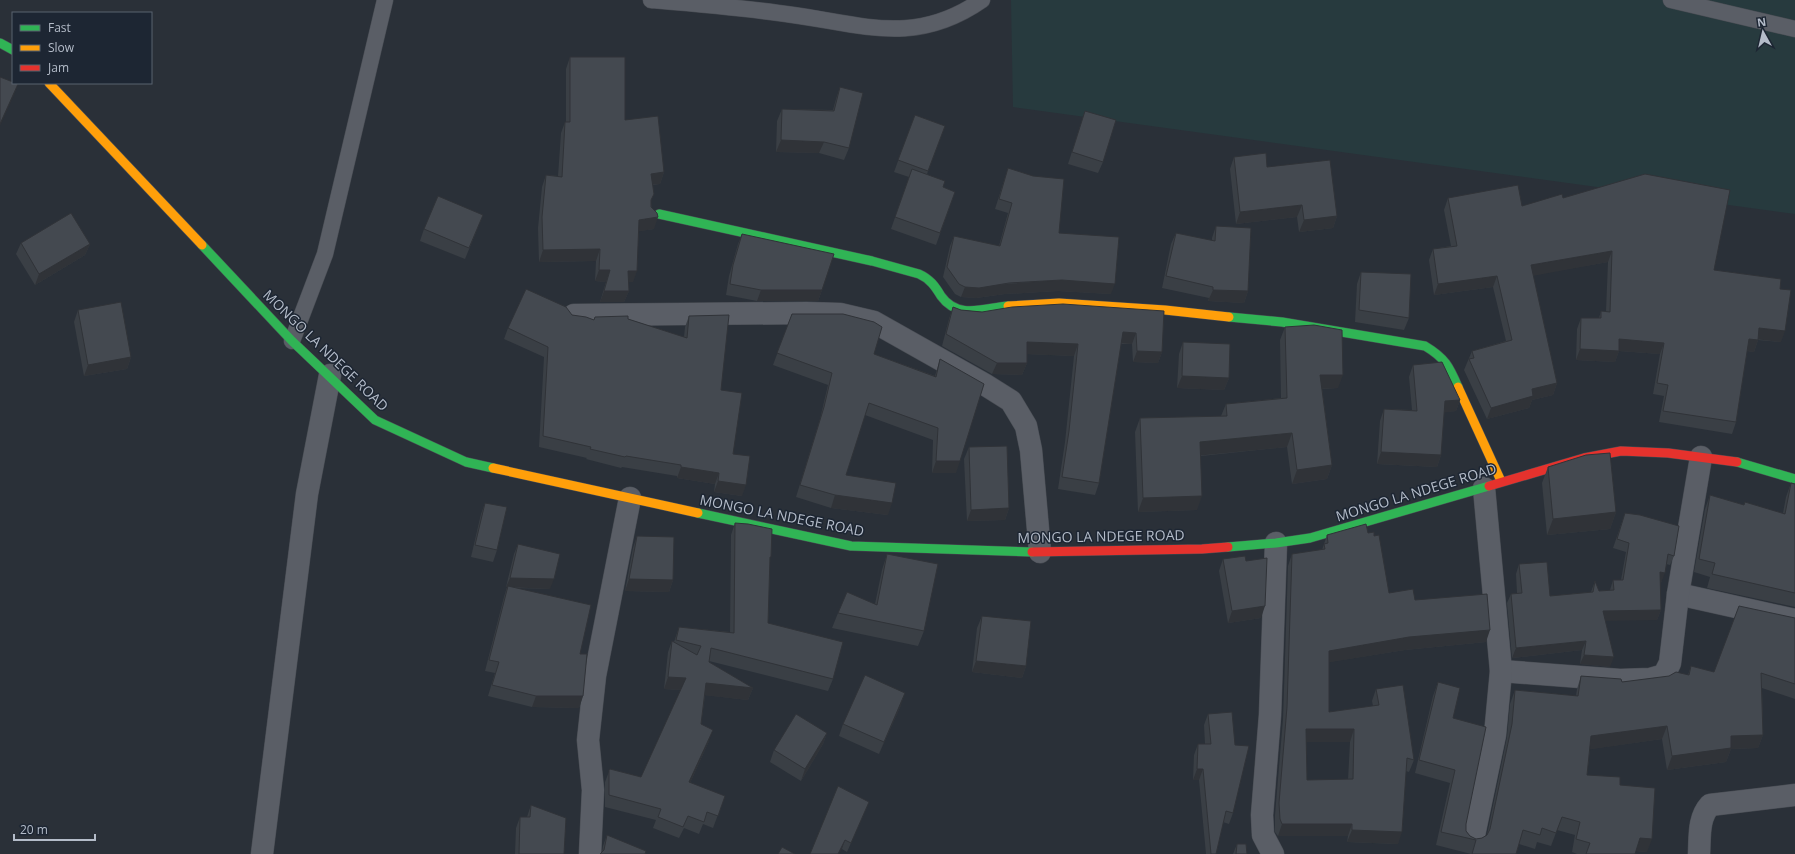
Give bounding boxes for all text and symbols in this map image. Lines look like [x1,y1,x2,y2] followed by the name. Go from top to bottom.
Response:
[12,12,152,84] legend
[1743,12,1783,52] north arrow
[1756,14,1767,30] text: N
[48,19,71,36] text: Fast
[48,39,75,56] text: Slow
[47,59,69,76] text: Jam
[259,285,393,415] street label: MONGO LA NDEGE ROAD
[1333,458,1499,526] street label: MONGO LA NDEGE ROAD
[698,490,866,540] street label: MONGO LA NDEGE ROAD
[1017,525,1185,547] street label: MONGO LA NDEGE ROAD
[14,816,95,842] scale bar
[20,821,48,838] text: 20 m

